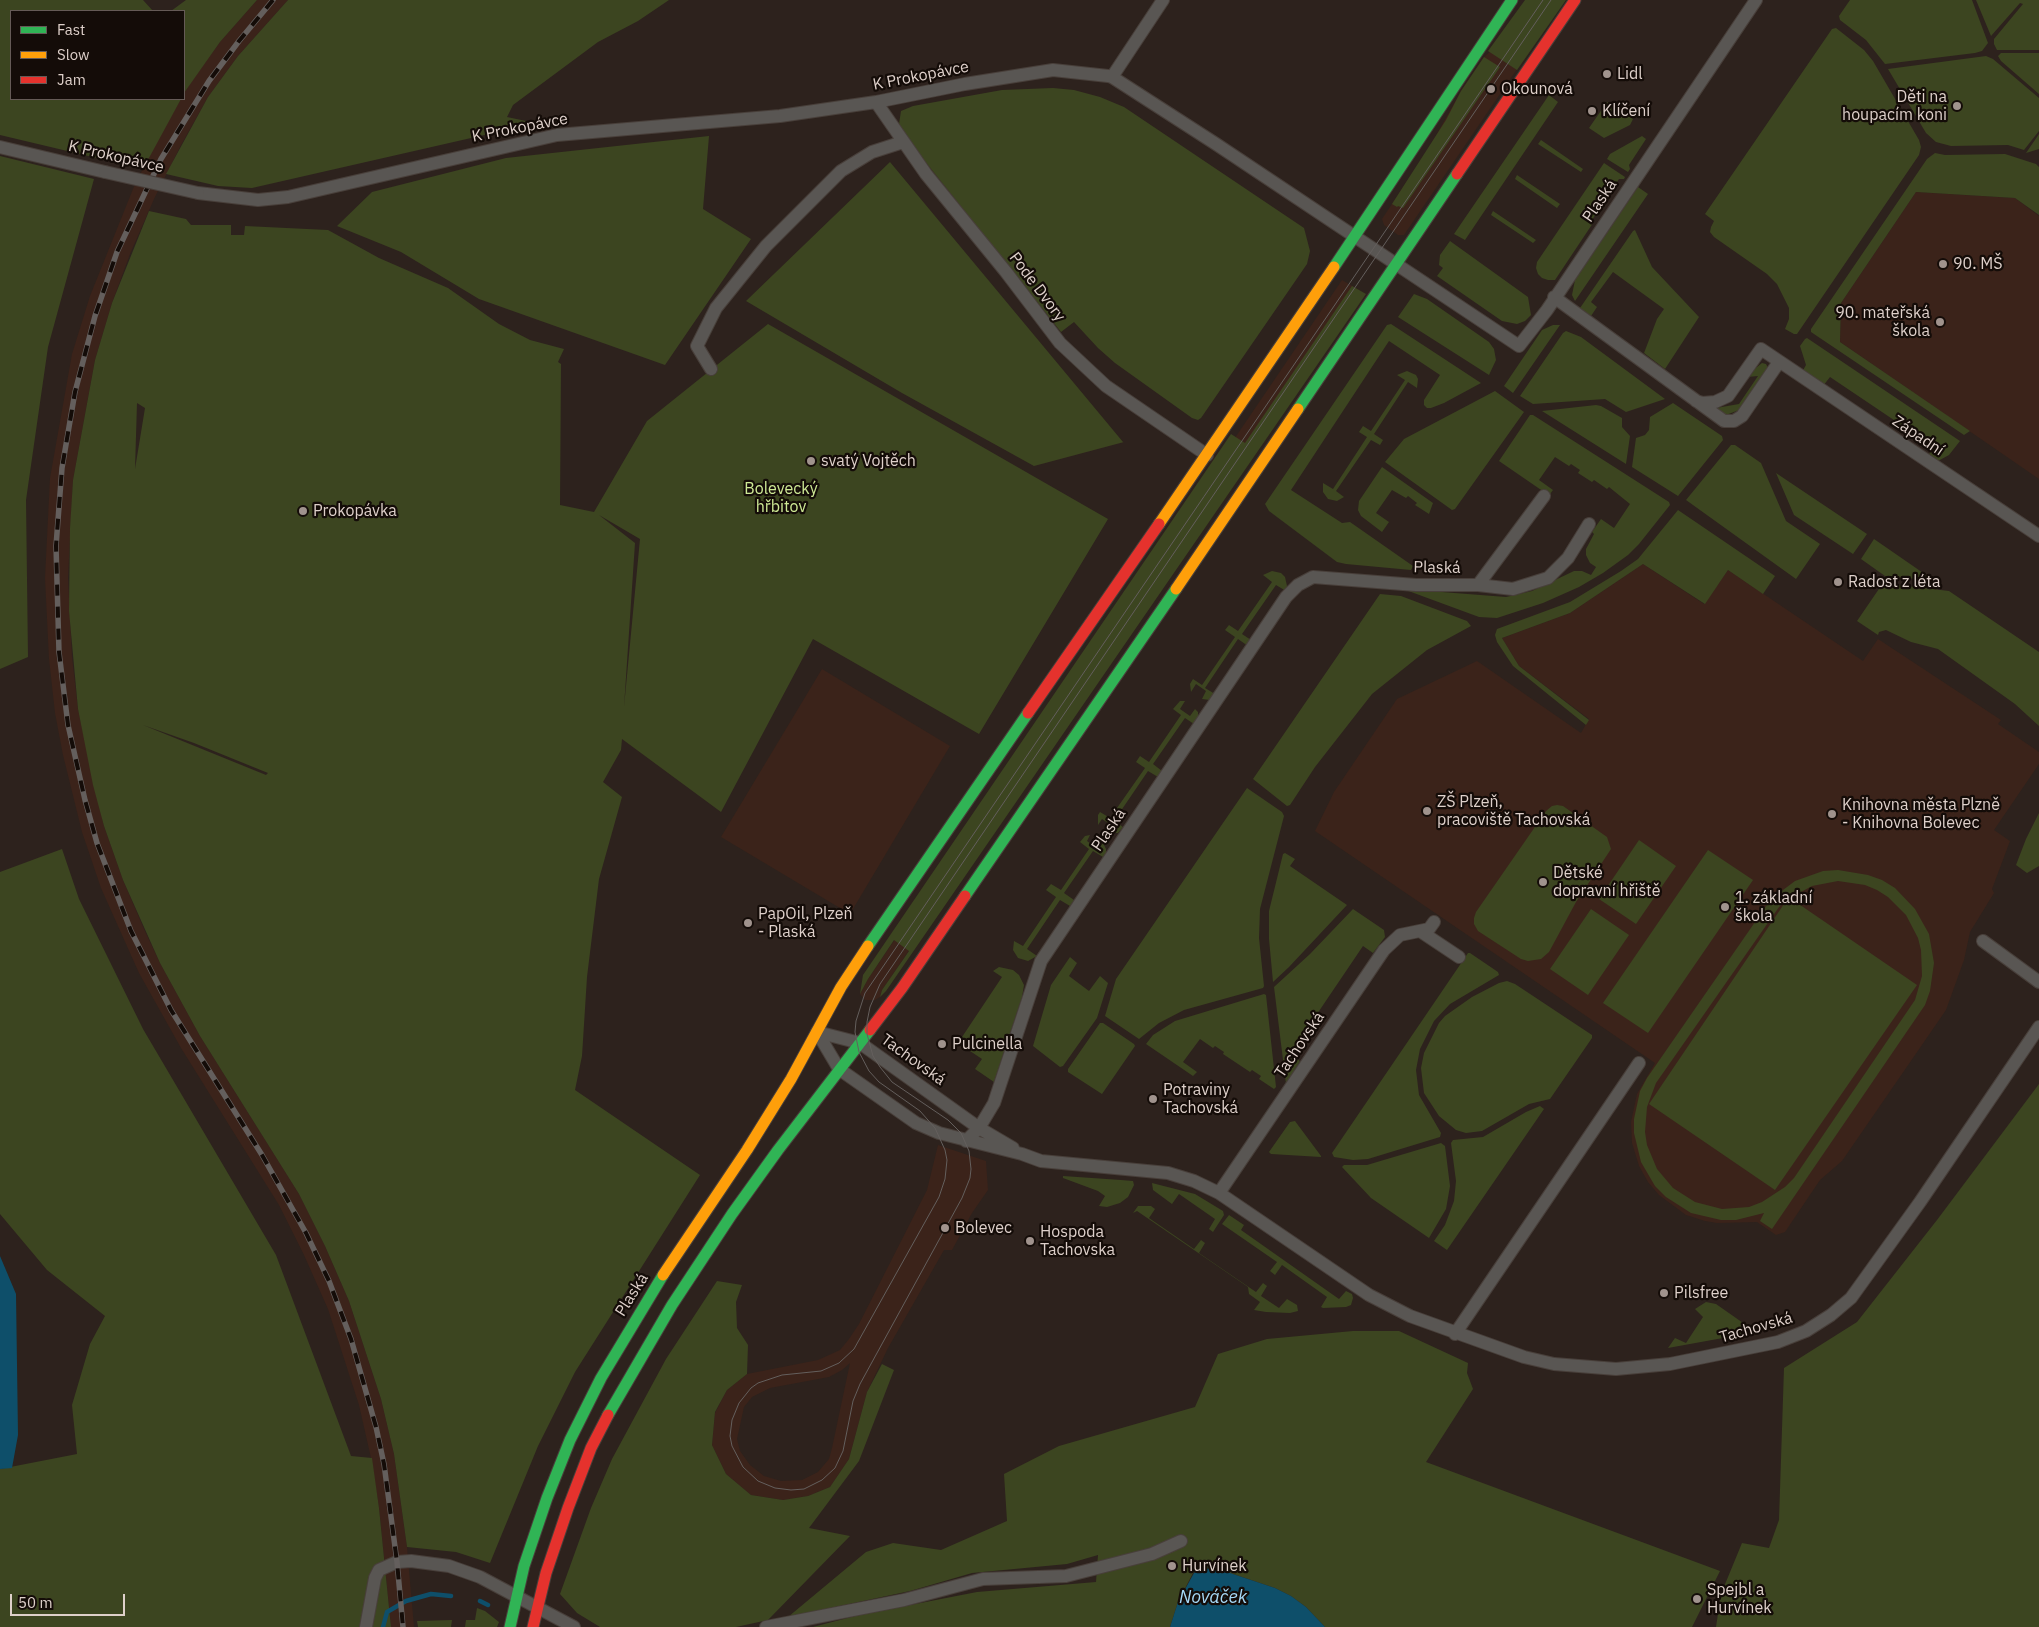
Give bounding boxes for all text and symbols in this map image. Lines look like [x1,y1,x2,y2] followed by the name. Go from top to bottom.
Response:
[10,10,185,100] legend
[57,20,85,39] text: Fast
[57,45,90,64] text: Slow
[871,57,971,95] street label: K Prokopávce
[1617,64,1643,84] place label: Lidl
[1601,68,1613,80] marker: Lidl
[57,70,86,89] text: Jam
[1501,79,1573,99] place label: Okounová
[1485,83,1497,95] marker: Okounová
[1842,87,1947,125] place label: Děti na houpacím koni
[1951,100,1963,112] marker: Děti na houpacím koni
[1602,101,1650,121] place label: Klíčení
[1586,105,1598,117] marker: Klíčení
[470,109,570,147] street label: K Prokopávce
[66,137,166,177] street label: K Prokopávce
[1579,176,1621,226] street label: Plaská
[1005,249,1069,325] street label: Pode Dvory
[1953,254,2003,274] place label: 90. MŠ
[1937,258,1949,270] marker: 90. MŠ
[1835,303,1930,341] place label: 90. mateřská škola
[1934,316,1946,328] marker: 90. mateřská škola
[1889,412,1947,460] street label: Západní
[821,451,916,471] place label: svatý Vojtěch
[805,455,817,467] marker: svatý Vojtěch
[744,479,818,517] park label: Bolevecký hřbitov
[313,501,397,521] place label: Prokopávka
[297,505,309,517] marker: Prokopávka
[1413,558,1461,578] street label: Plaská
[1848,572,1940,592] place label: Radost z léta
[1832,576,1844,588] marker: Radost z léta
[1437,792,1590,830] place label: ZŠ Plzeň, pracoviště Tachovská
[1842,795,2000,833] place label: Knihovna města Plzně - Knihovna Bolevec
[1088,805,1130,855] street label: Plaská
[1421,805,1433,817] marker: ZŠ Plzeň, pracoviště Tachovská
[1826,808,1838,820] marker: Knihovna města Plzně - Knihovna Bolevec
[1553,863,1660,901] place label: Dětské dopravní hřiště
[1537,876,1549,888] marker: Dětské dopravní hřiště
[1735,888,1812,926] place label: 1. základní škola
[1719,901,1731,913] marker: 1. základní škola
[758,904,853,942] place label: PapOil, Plzeň - Plaská
[742,917,754,929] marker: PapOil, Plzeň - Plaská
[1271,1008,1329,1082] street label: Tachovská
[877,1030,949,1090] street label: Tachovská
[952,1034,1022,1054] place label: Pulcinella
[936,1038,948,1050] marker: Pulcinella
[1163,1080,1238,1118] place label: Potraviny Tachovská
[1147,1093,1159,1105] marker: Potraviny Tachovská
[955,1218,1012,1238] place label: Bolevec
[939,1222,951,1234] marker: Bolevec
[1040,1222,1115,1260] place label: Hospoda Tachovska
[1024,1235,1036,1247] marker: Hospoda Tachovska
[611,1270,653,1320] street label: Plaská
[1674,1283,1728,1303] place label: Pilsfree
[1658,1287,1670,1299] marker: Pilsfree
[1717,1308,1795,1348] street label: Tachovská
[1182,1556,1247,1576] place label: Hurvínek
[1166,1560,1178,1572] marker: Hurvínek
[1707,1580,1772,1618] place label: Spejbl a Hurvínek
[12,1584,128,1616] scale bar
[1179,1587,1247,1609] water label: Nováček
[18,1593,53,1612] text: 50 m
[1691,1593,1703,1605] marker: Spejbl a Hurvínek

